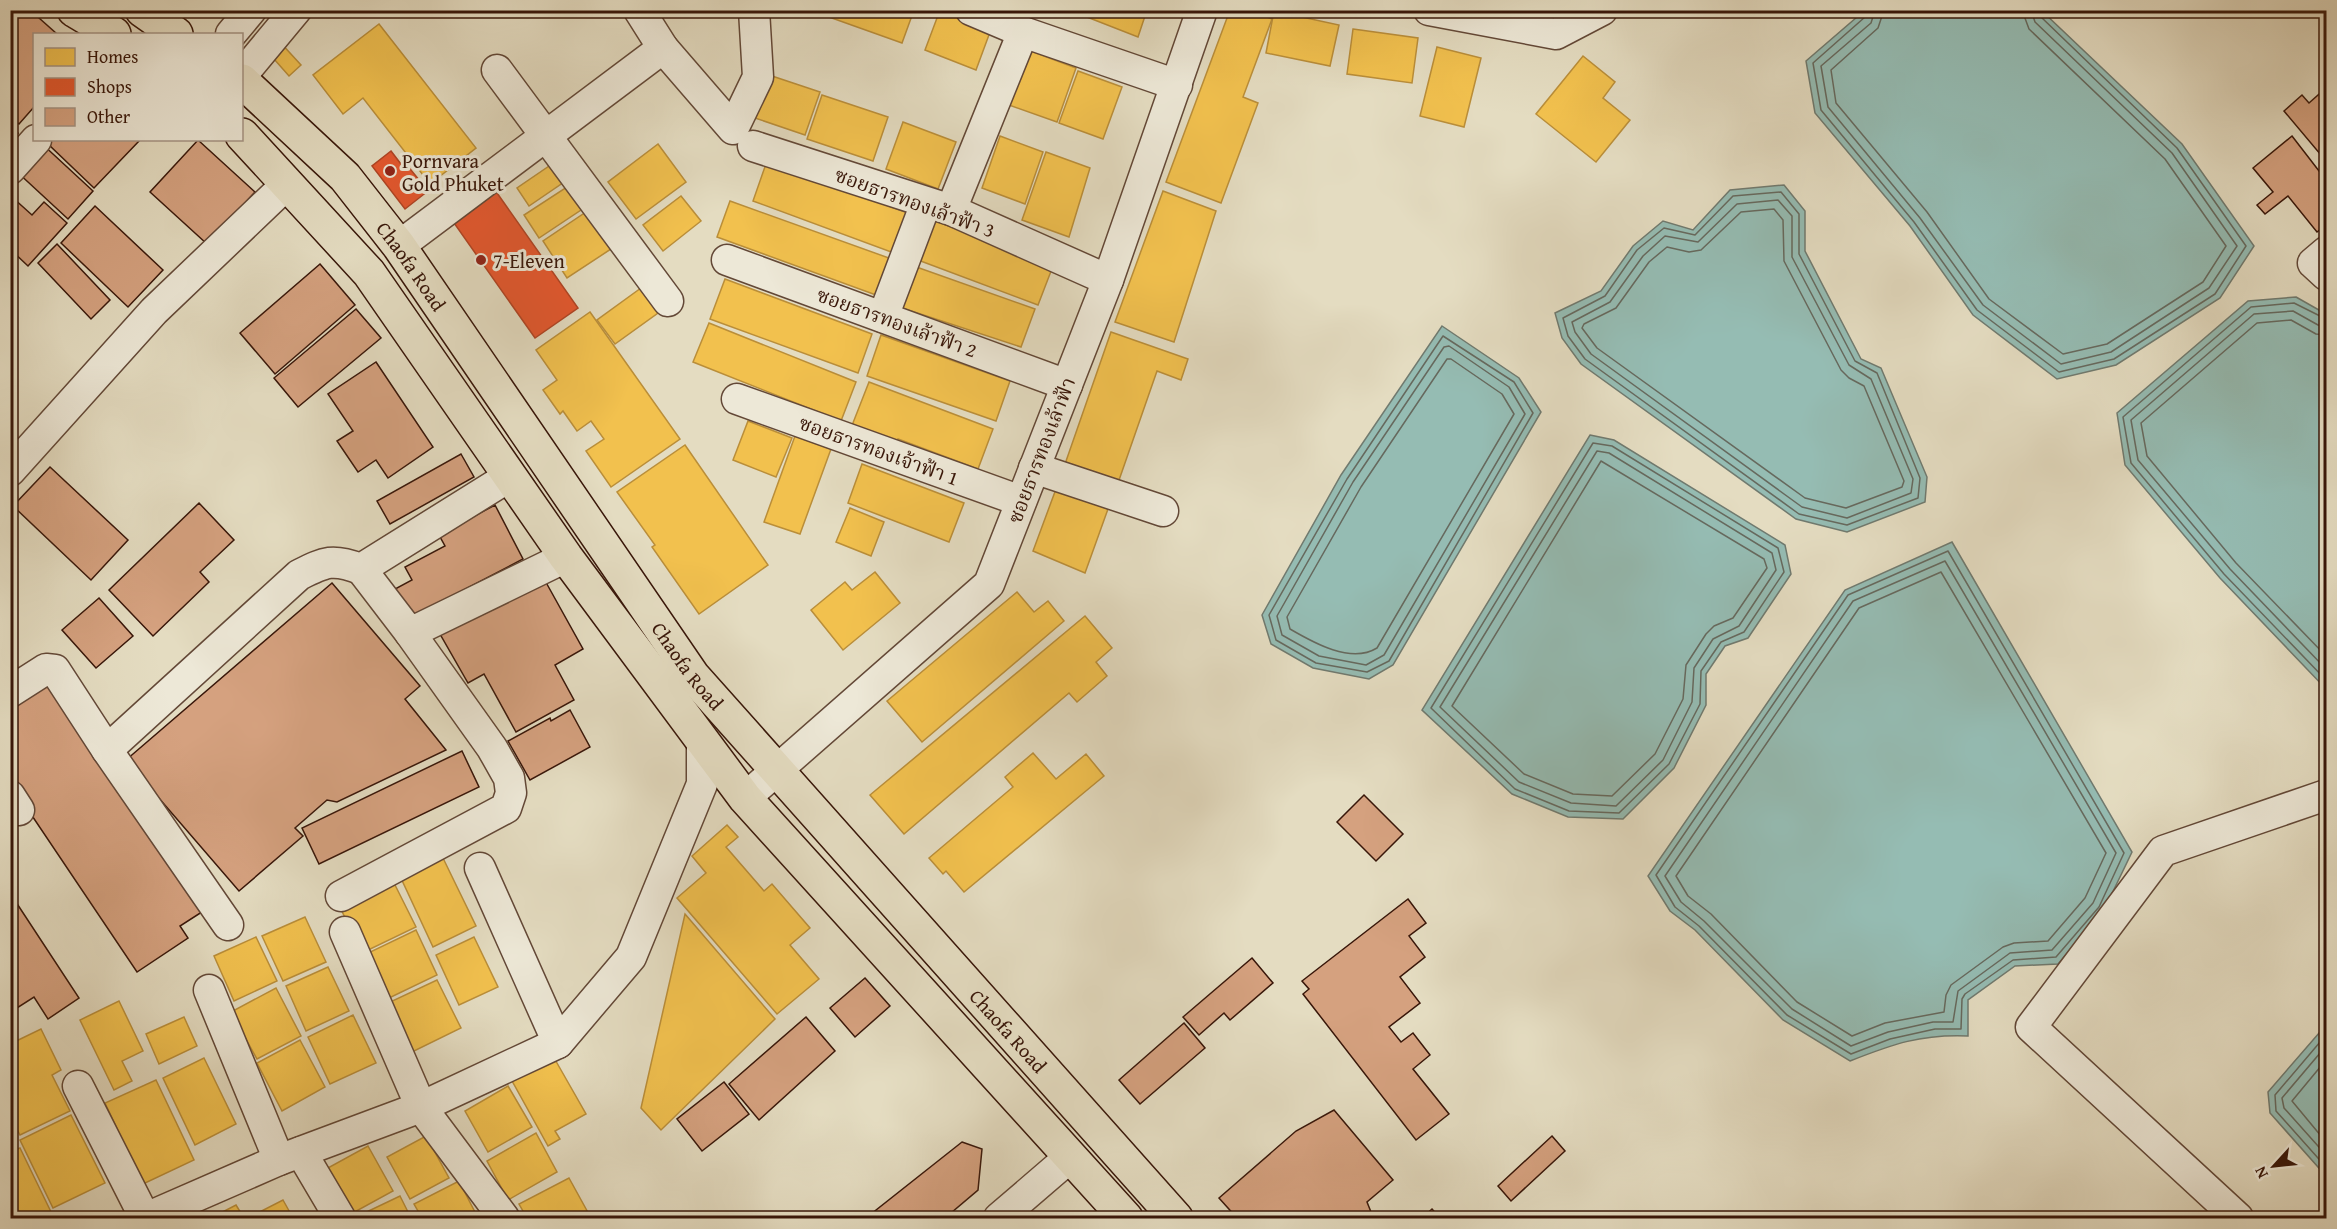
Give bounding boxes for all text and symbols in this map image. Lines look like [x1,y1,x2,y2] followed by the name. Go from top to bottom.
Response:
[33,33,243,141] legend
[87,43,138,70] text: Homes
[87,73,132,100] text: Shops
[87,103,131,130] text: Other
[402,146,504,198] place label: Pornvara Gold Phuket
[831,160,999,244] street label: ซอยธารทองเล้าฟ้า 3
[383,164,397,178] marker: Pornvara Gold Phuket
[370,215,454,317] street label: Chaofa Road
[493,246,565,275] place label: 7-Eleven
[474,253,488,267] marker: 7-Eleven
[813,280,981,364] street label: ซอยธารทองเล้าฟ้า 2
[1000,373,1082,527] street label: ซอยธารทองเล้าฟ้า
[795,408,963,492] street label: ซอยธารทองเจ้าฟ้า 1
[645,616,731,716] street label: Chaofa Road
[963,982,1054,1079] street label: Chaofa Road
[2244,1136,2304,1196] north arrow
[2247,1162,2274,1183] text: N

